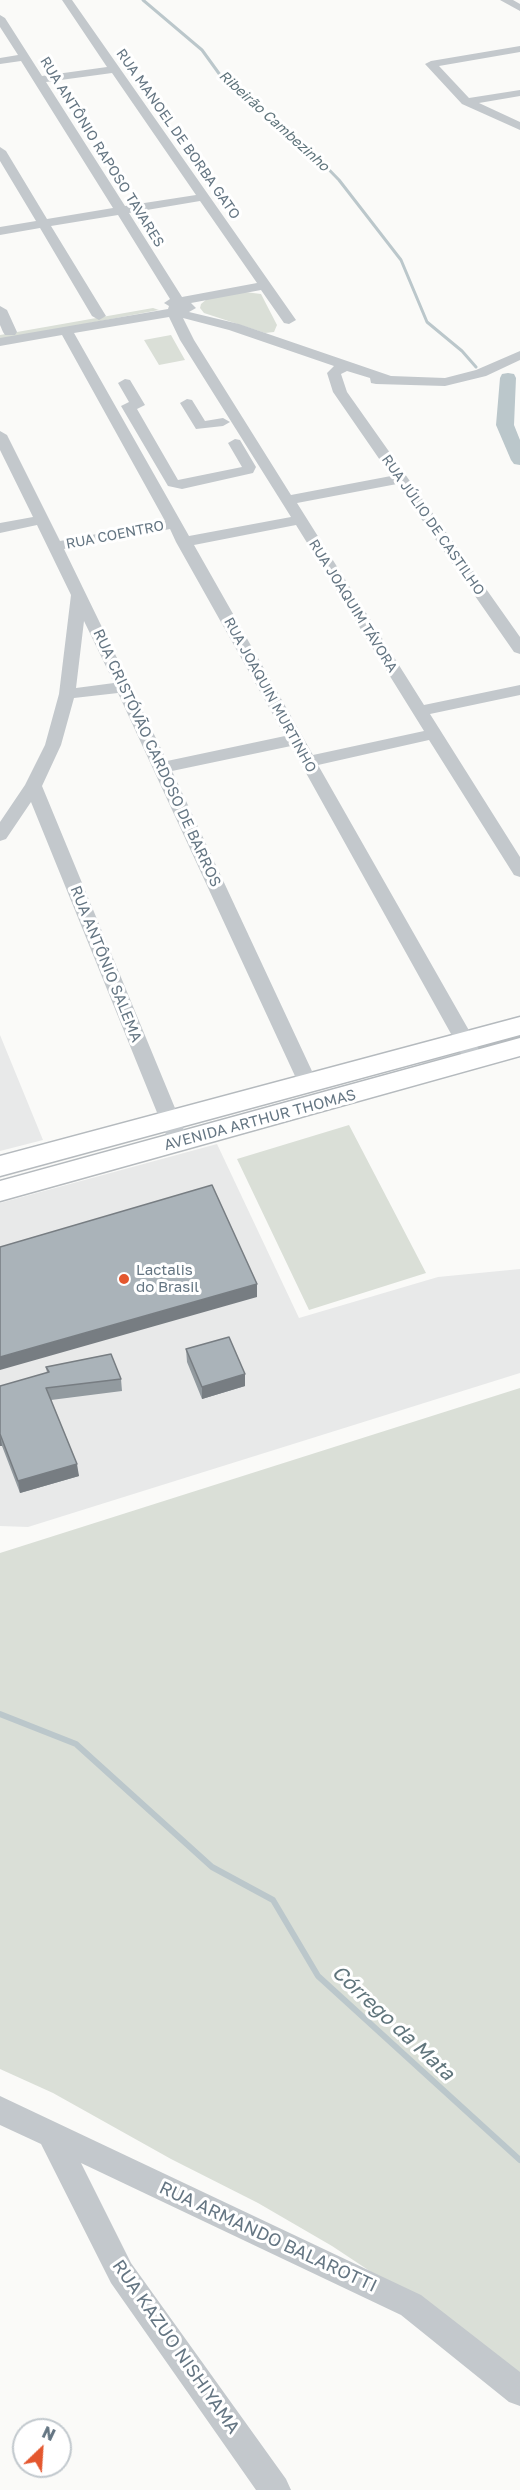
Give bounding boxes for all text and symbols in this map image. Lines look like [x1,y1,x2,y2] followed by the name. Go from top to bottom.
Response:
[113,46,243,222] street label: RUA MANOEL DE BORBA GATO
[36,54,168,250] street label: RUA ANTÔNIO RAPOSO TAVARES
[216,67,332,175] water label: Ribeirão Cambezinho
[378,452,488,598] street label: RUA JÚLIO DE CASTILHO
[64,517,166,553] street label: RUA COENTRO
[305,536,401,676] street label: RUA JOAQUIM TÁVORA
[220,615,320,775] street label: RUA JOAQUIN MURTINHO
[89,626,225,890] street label: RUA CRISTÓVÃO CARDOSO DE BARROS
[66,883,146,1045] street label: RUA ANTÔNIO SALEMA
[162,1086,358,1154] street label: AVENIDA ARTHUR THOMAS
[136,1261,199,1296] place label: Lactalis do Brasil
[117,1272,131,1286] marker: Lactalis do Brasil
[327,1960,459,2086] water label: Córrego da Mata
[156,2177,380,2297] street label: RUA ARMANDO BALAROTTI
[108,2256,244,2438] street label: RUA KAZUO NISHIYAMA
[12,2418,72,2478] north arrow
[39,2422,58,2445] text: N

